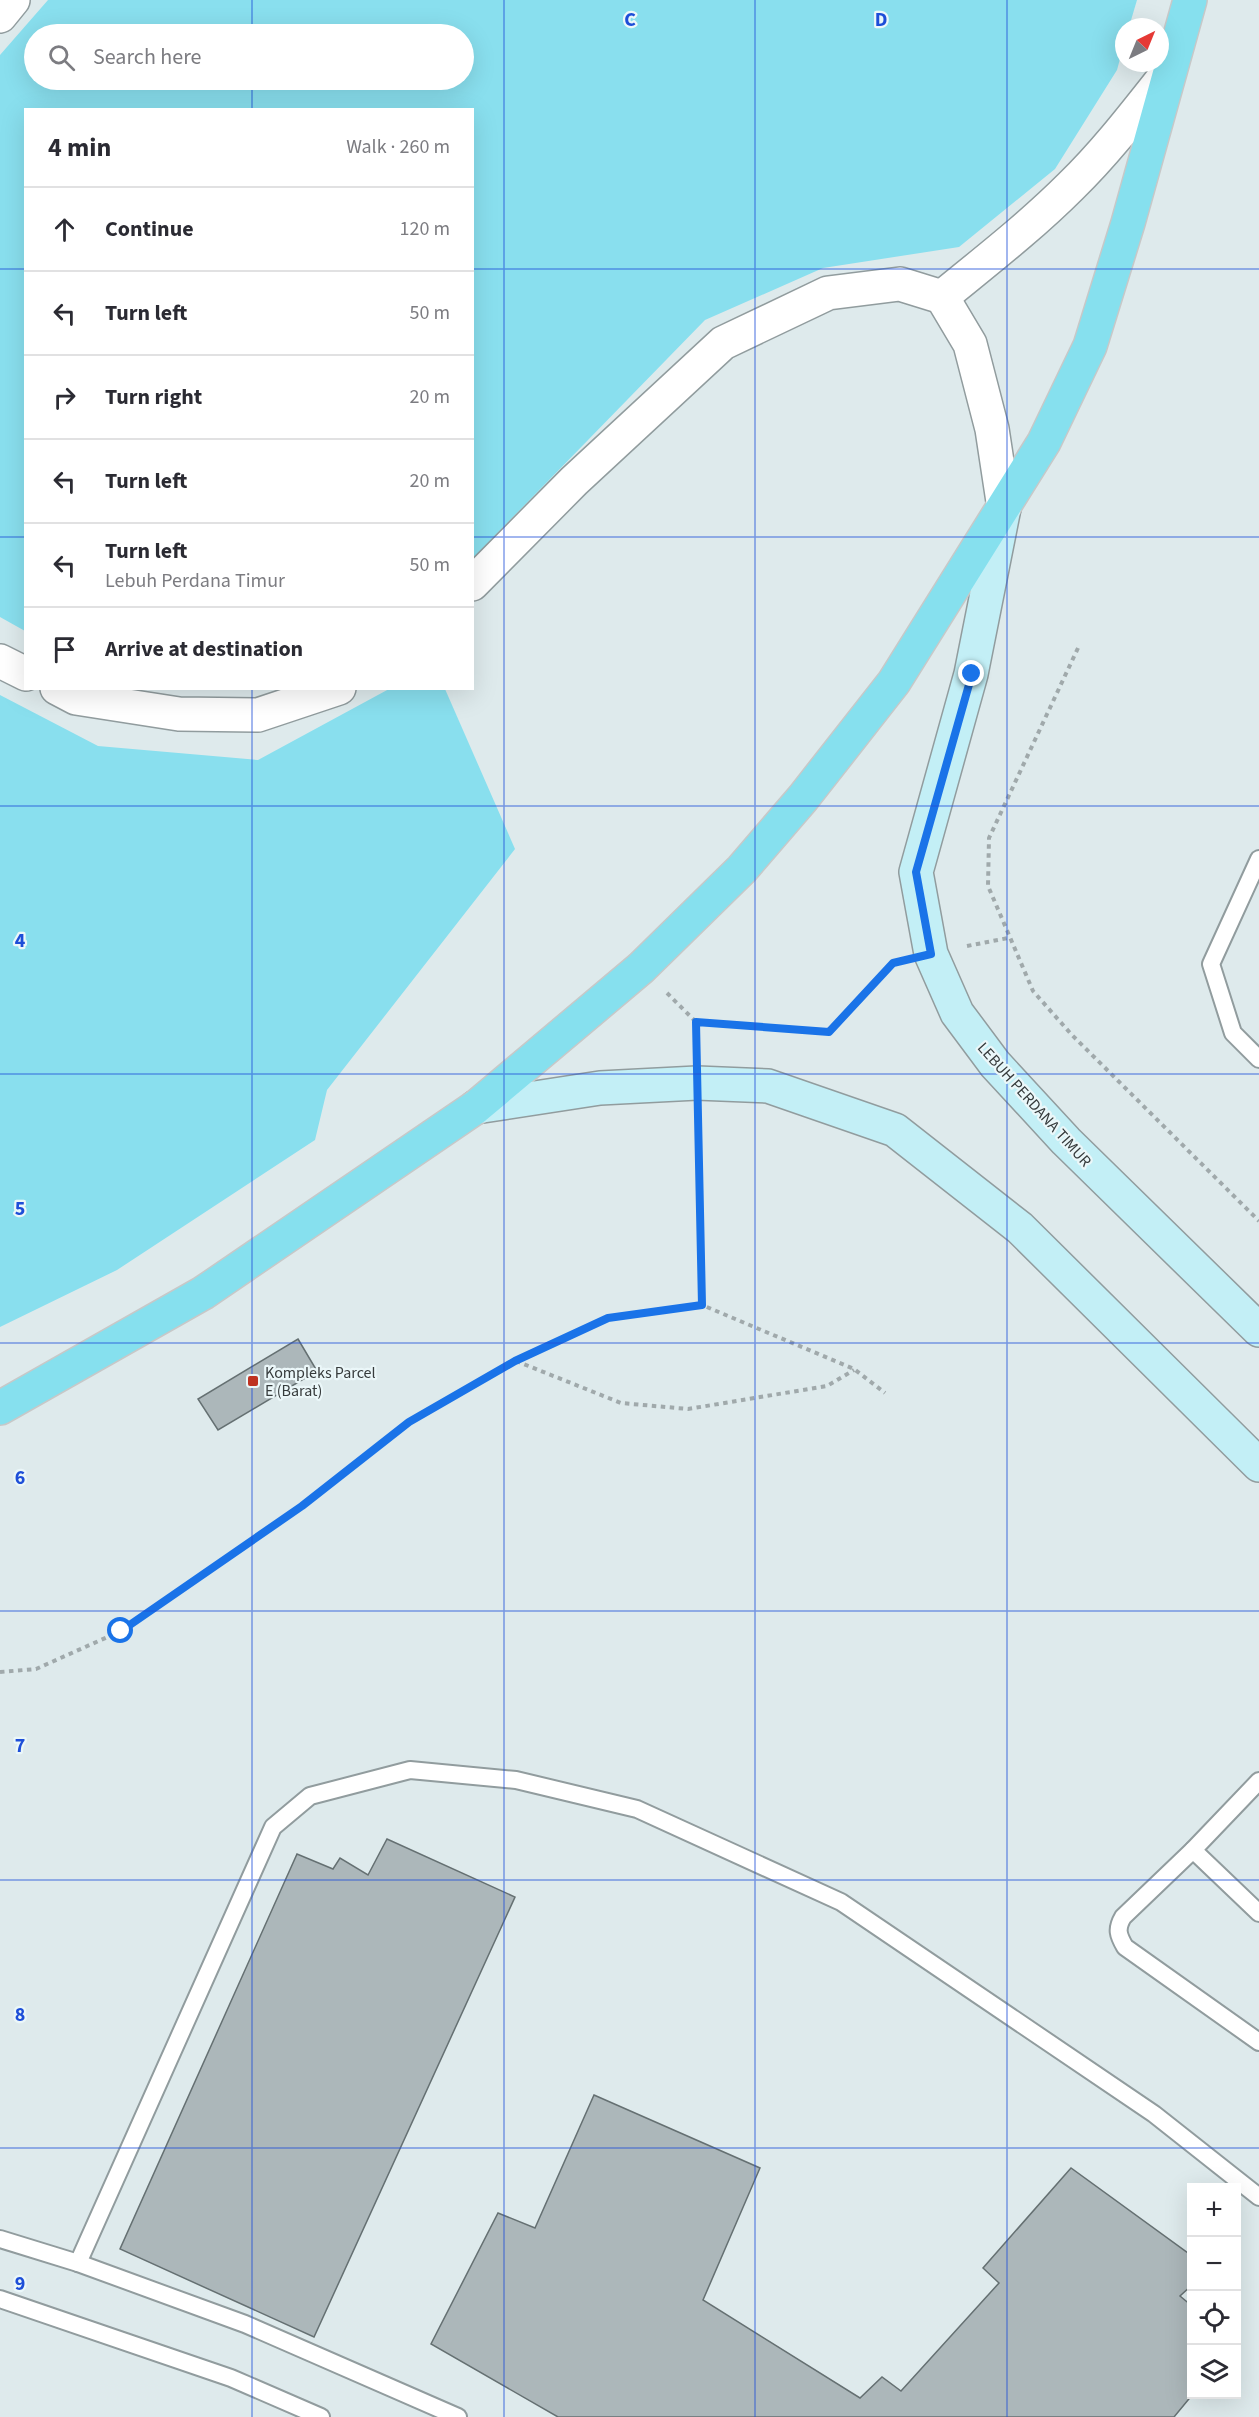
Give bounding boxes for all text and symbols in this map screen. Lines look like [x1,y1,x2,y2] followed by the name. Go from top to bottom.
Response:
[624,6,636,34] text: C
[875,6,887,34] text: D
[1115,18,1169,72] north arrow
[24,24,474,90] search box
[45,41,78,74] icon: search
[93,41,201,73] text: Search here
[48,129,111,166] text: 4 min
[346,133,450,161] text: Walk · 260 m
[48,213,81,246] icon: ahead
[105,213,194,245] text: Continue
[400,215,450,243] text: 120 m
[48,297,81,330] icon: left
[105,297,187,329] text: Turn left
[410,299,450,327] text: 50 m
[48,381,81,414] icon: right
[105,381,202,413] text: Turn right
[410,383,450,411] text: 20 m
[48,465,81,498] icon: left
[105,465,187,497] text: Turn left
[410,467,450,495] text: 20 m
[105,535,187,567] text: Turn left
[48,549,81,582] icon: left
[410,551,450,579] text: 50 m
[105,567,285,595] text: Lebuh Perdana Timur
[48,633,81,666] icon: arrive
[105,633,303,665] text: Arrive at destination
[958,660,984,686] route end
[15,927,26,955] text: 4
[972,1038,1096,1172] street label: LEBUH PERDANA TIMUR
[15,1195,25,1223] text: 5
[265,1362,376,1402] place label: Kompleks Parcel E (Barat)
[246,1374,260,1388] marker: Kompleks Parcel E (Barat)
[15,1464,25,1492] text: 6
[107,1617,133,1643] route start
[15,1732,25,1760] text: 7
[15,2001,25,2029] text: 8
[1187,2183,1241,2399] map controls
[1187,2183,1241,2237] button: +
[1187,2237,1241,2291] button: −
[15,2270,25,2298] text: 9
[1187,2291,1241,2345] button: locate
[1187,2345,1241,2399] button: layers

